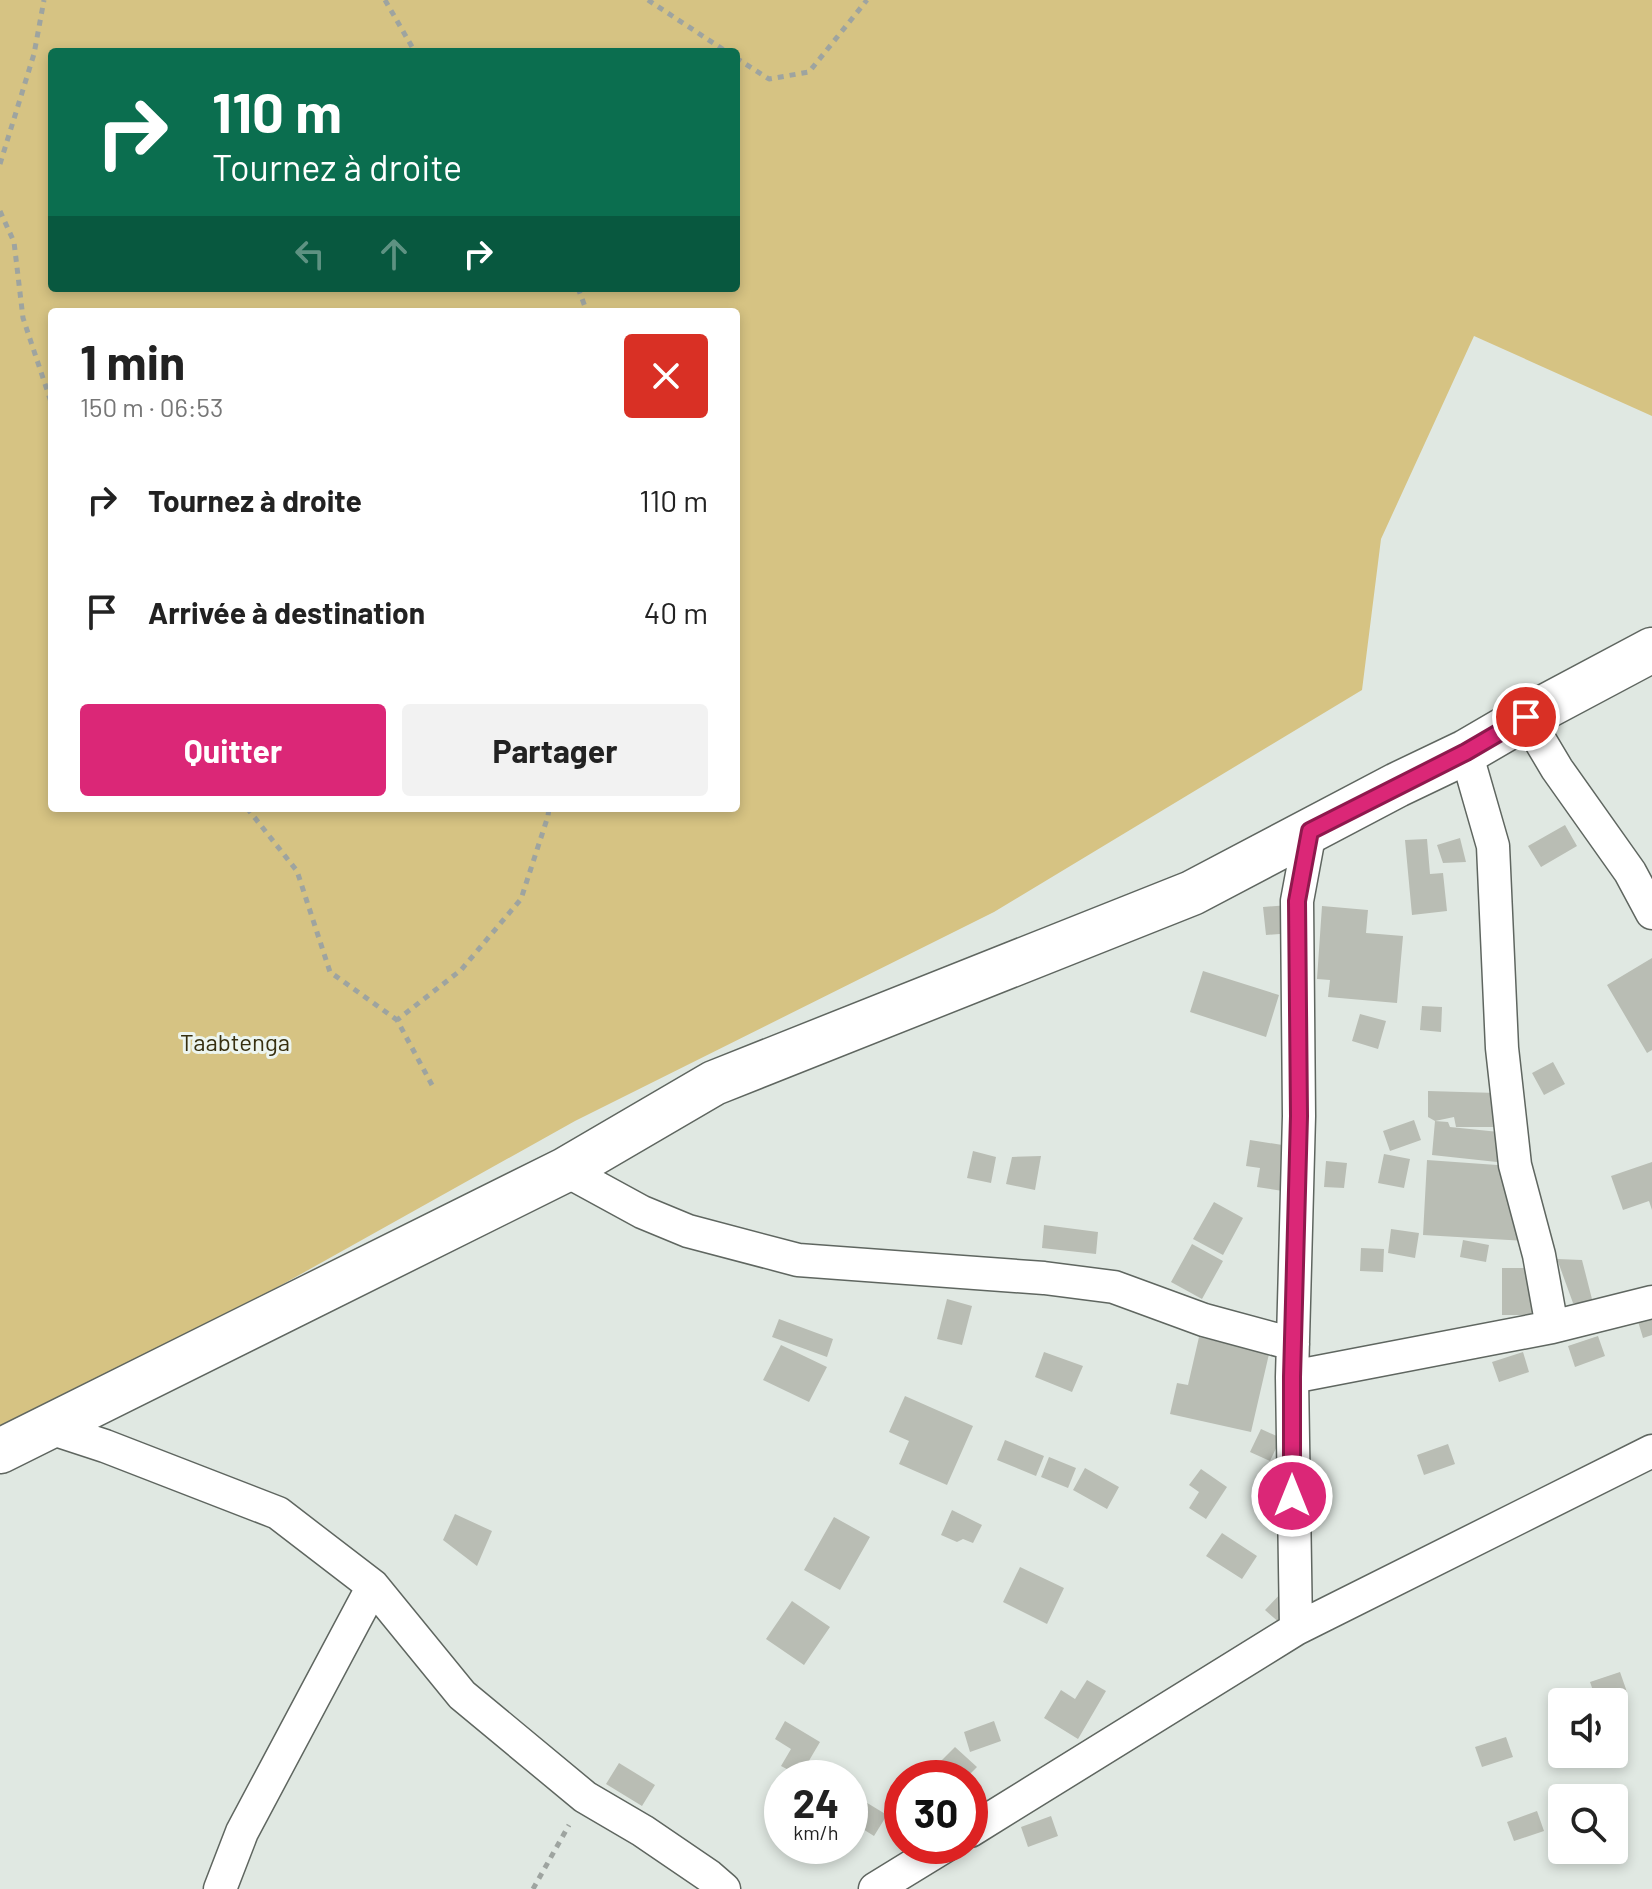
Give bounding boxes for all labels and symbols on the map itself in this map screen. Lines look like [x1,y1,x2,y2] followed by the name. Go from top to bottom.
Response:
[1492,683,1560,751] pin
[180,1027,290,1056] park label: Taabtenga
[1250,1454,1334,1538] position arrow
[884,1760,988,1864] speed limit sign: 30

